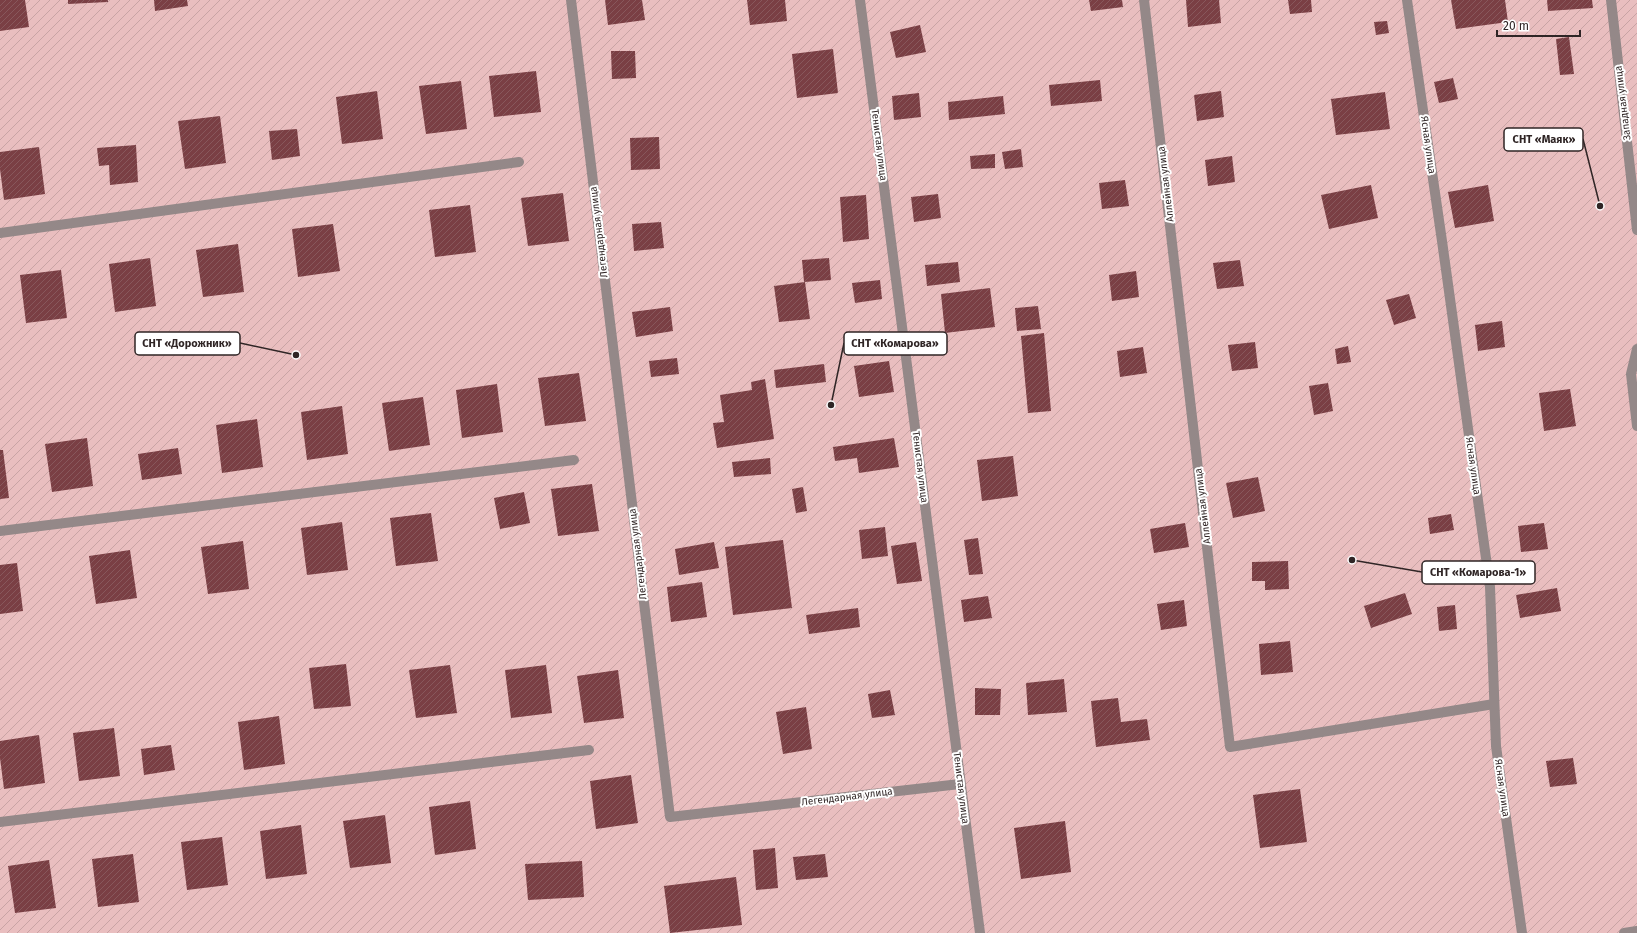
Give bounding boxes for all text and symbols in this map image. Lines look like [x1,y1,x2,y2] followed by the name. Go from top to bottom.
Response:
[1497,12,1580,38] scale bar
[1503,19,1529,33] text: 20 m
[1612,65,1634,141] street label: Западная улица
[869,108,889,182] street label: Тенистая улица
[1418,115,1438,175] street label: Ясная улица
[1504,128,1583,151] callout: СНТ «Маяк»
[1513,133,1576,146] text: СНТ «Маяк»
[1155,146,1177,222] street label: Аллейная улица
[587,186,611,278] street label: Легендарная улица
[135,332,240,355] callout: СНТ «Дорожник»
[844,332,947,355] callout: СНТ «Комарова»
[142,337,232,350] text: СНТ «Дорожник»
[851,337,939,350] text: СНТ «Комарова»
[910,430,930,504] street label: Тенистая улица
[1463,436,1483,496] street label: Ясная улица
[1192,468,1214,544] street label: Аллейная улица
[626,508,650,600] street label: Легендарная улица
[1422,561,1535,584] callout: СНТ «Комарова-1»
[1430,566,1526,579] text: СНТ «Комарова-1»
[951,751,971,825] street label: Тенистая улица
[1492,758,1512,818] street label: Ясная улица
[801,785,893,809] street label: Легендарная улица

